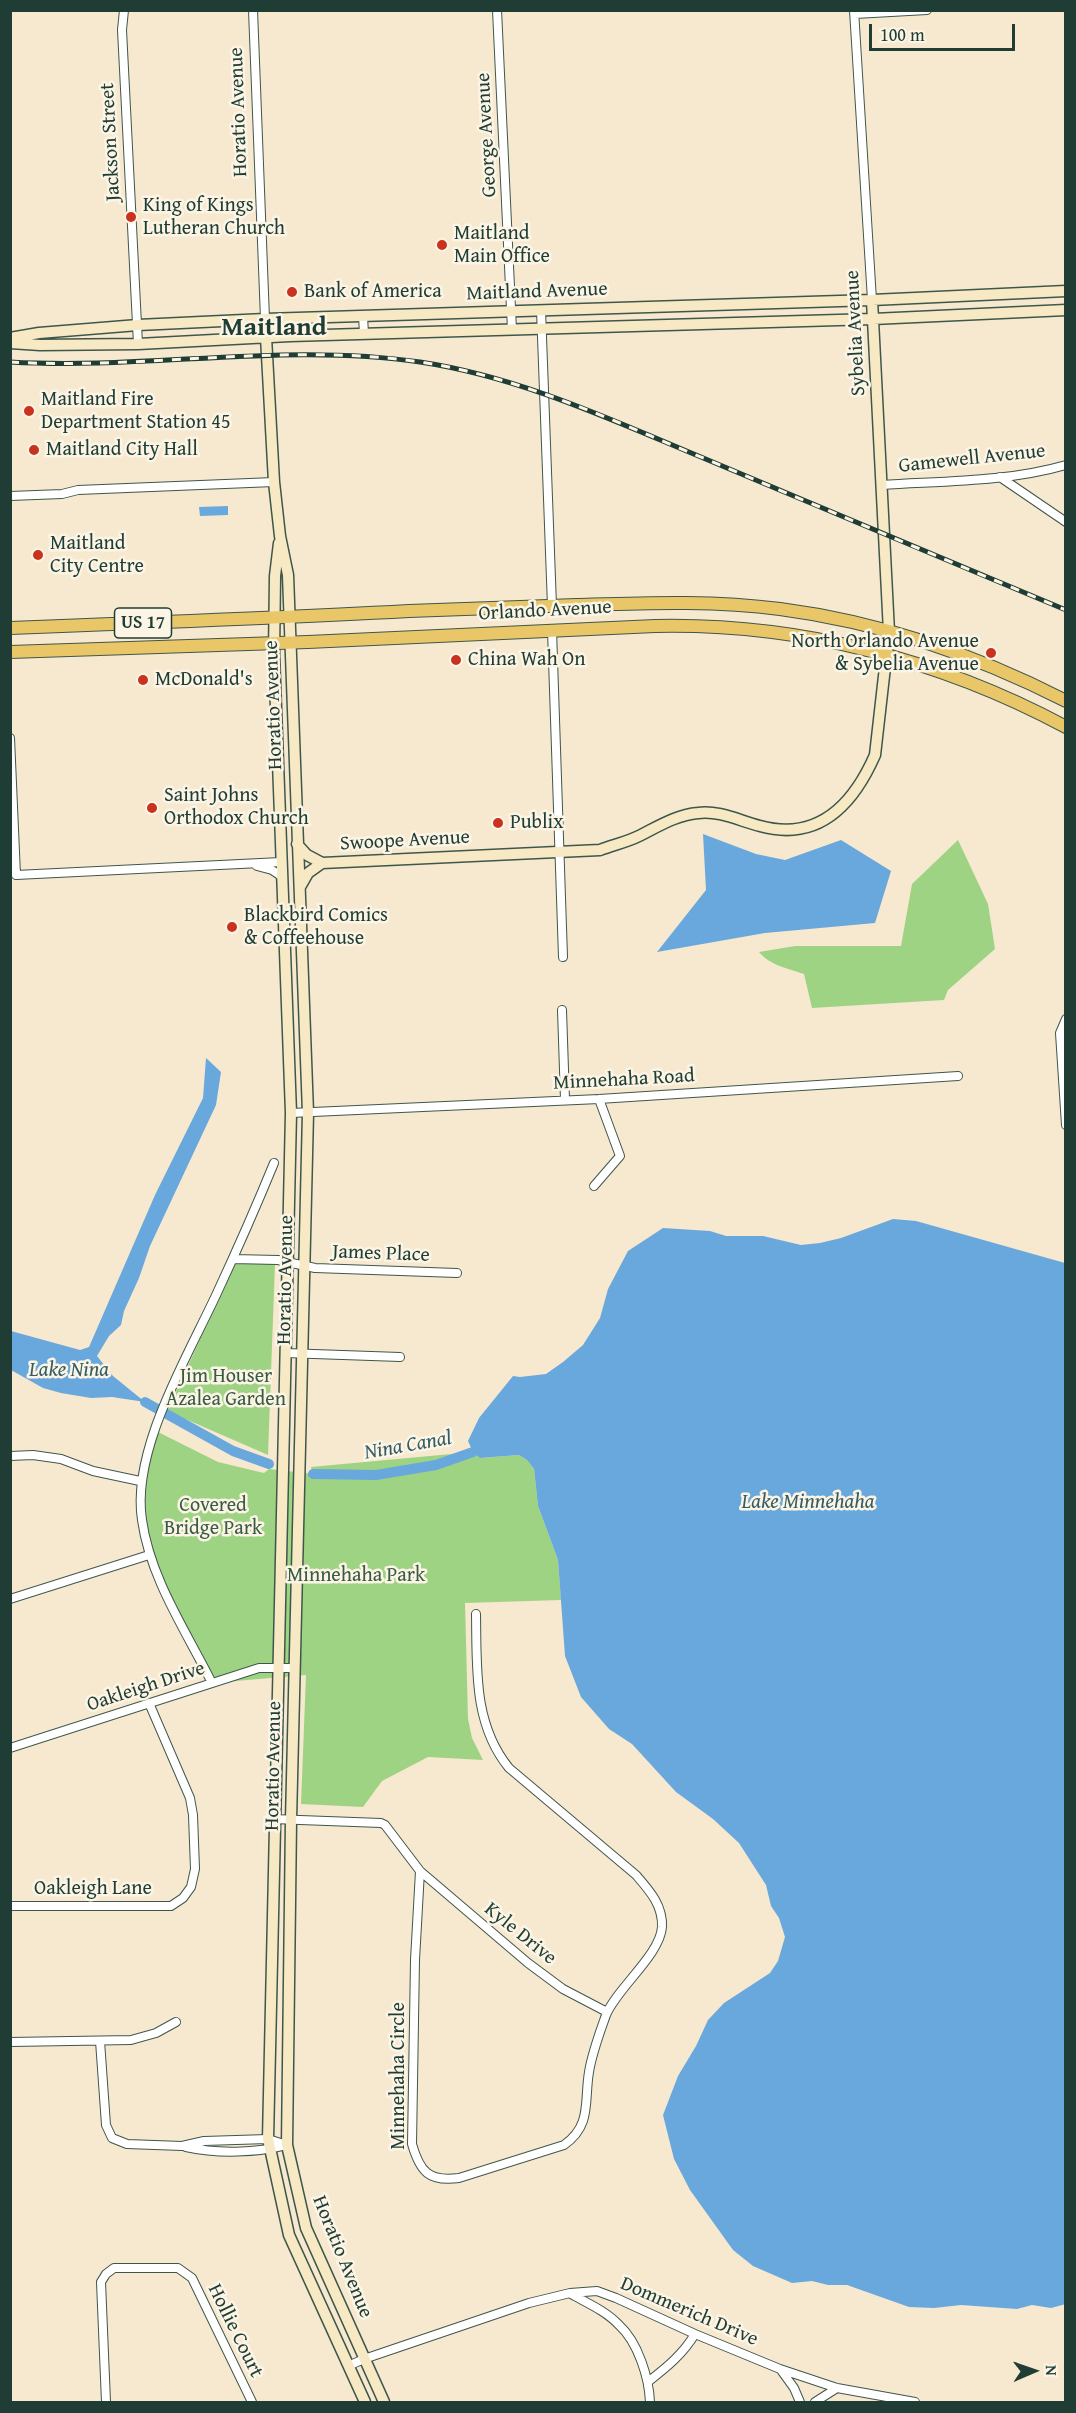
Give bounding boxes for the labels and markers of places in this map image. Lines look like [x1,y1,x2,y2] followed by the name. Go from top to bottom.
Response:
[143,194,285,241] place label: King of Kings Lutheran Church
[124,210,138,224] marker: King of Kings Lutheran Church
[454,222,550,269] place label: Maitland Main Office
[435,238,449,252] marker: Maitland Main Office
[304,280,442,304] place label: Bank of America
[285,285,299,299] marker: Bank of America
[41,388,231,435] place label: Maitland Fire Department Station 45
[22,404,36,418] marker: Maitland Fire Department Station 45
[46,438,198,462] place label: Maitland City Hall
[27,443,41,457] marker: Maitland City Hall
[50,532,144,579] place label: Maitland City Centre
[31,548,45,562] marker: Maitland City Centre
[791,630,979,677] place label: North Orlando Avenue & Sybelia Avenue
[984,646,998,660] marker: North Orlando Avenue & Sybelia Avenue
[468,648,585,672] place label: China Wah On
[449,653,463,667] marker: China Wah On
[155,668,253,692] place label: McDonald's
[136,673,150,687] marker: McDonald's
[164,784,309,831] place label: Saint Johns Orthodox Church
[145,801,159,815] marker: Saint Johns Orthodox Church
[510,811,563,835] place label: Publix
[491,816,505,830] marker: Publix
[244,904,388,951] place label: Blackbird Comics & Coffeehouse
[225,920,239,934] marker: Blackbird Comics & Coffeehouse

